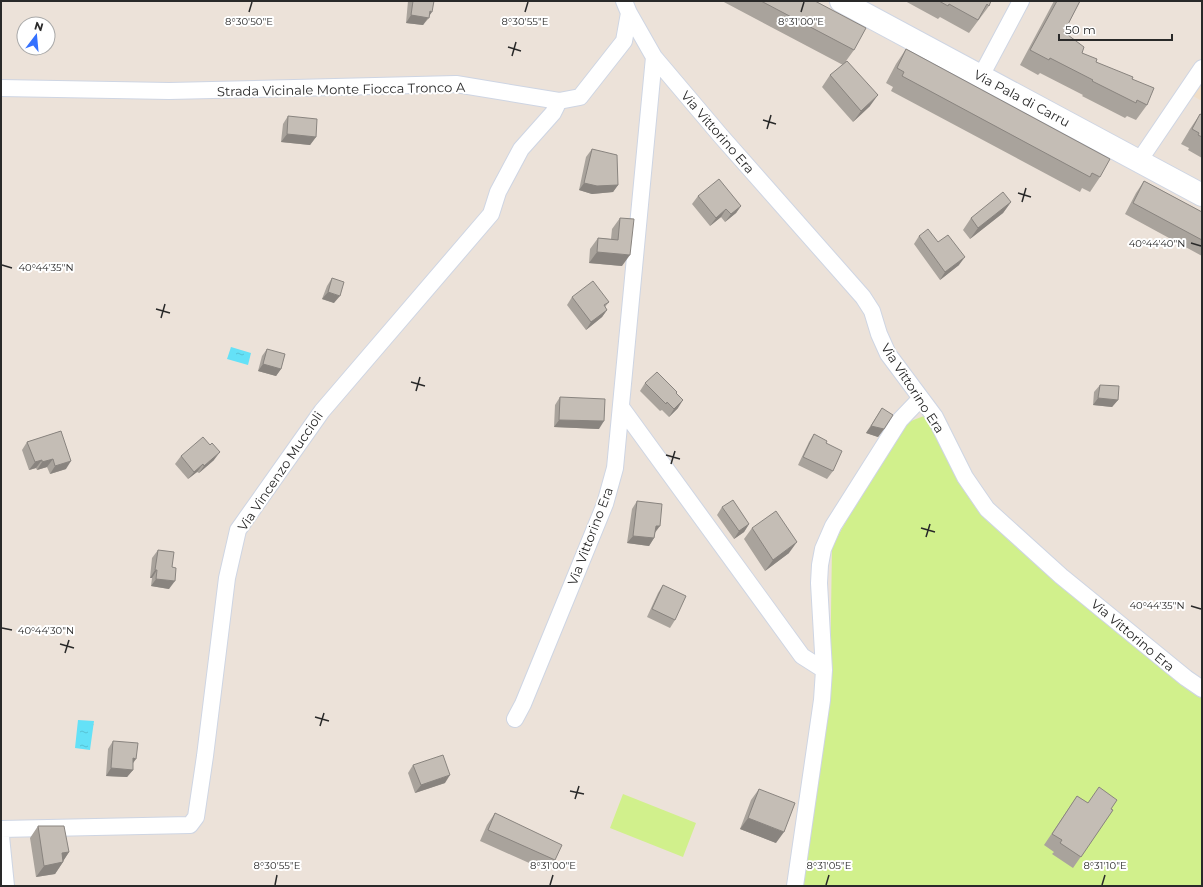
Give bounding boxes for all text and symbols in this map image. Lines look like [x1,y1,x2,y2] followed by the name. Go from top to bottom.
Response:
[225,15,273,28] text: 8°30'50"E
[502,15,549,28] text: 8°30'55"E
[778,15,824,28] text: 8°31'00"E
[16,16,56,56] north arrow
[1059,16,1172,42] scale bar
[33,18,45,34] text: N
[1065,22,1096,37] text: 50 m
[971,66,1073,130] street label: Via Pala di Carru
[217,79,466,99] street label: Strada Vicinale Monte Fiocca Tronco A
[678,88,758,176] street label: Via Vittorino Era
[1129,237,1185,250] text: 40°44'40"N
[18,261,74,274] text: 40°44'35"N
[878,340,948,436] street label: Via Vittorino Era
[234,408,326,534] street label: Via Vincenzo Muccioli
[564,485,616,587] street label: Via Vittorino Era
[1088,595,1178,675] street label: Via Vittorino Era
[1129,599,1185,612] text: 40°44'35"N
[18,624,74,637] text: 40°44'30"N
[254,859,301,872] text: 8°30'55"E
[530,859,576,872] text: 8°31'00"E
[807,859,852,872] text: 8°31'05"E
[1083,859,1127,872] text: 8°31'10"E

